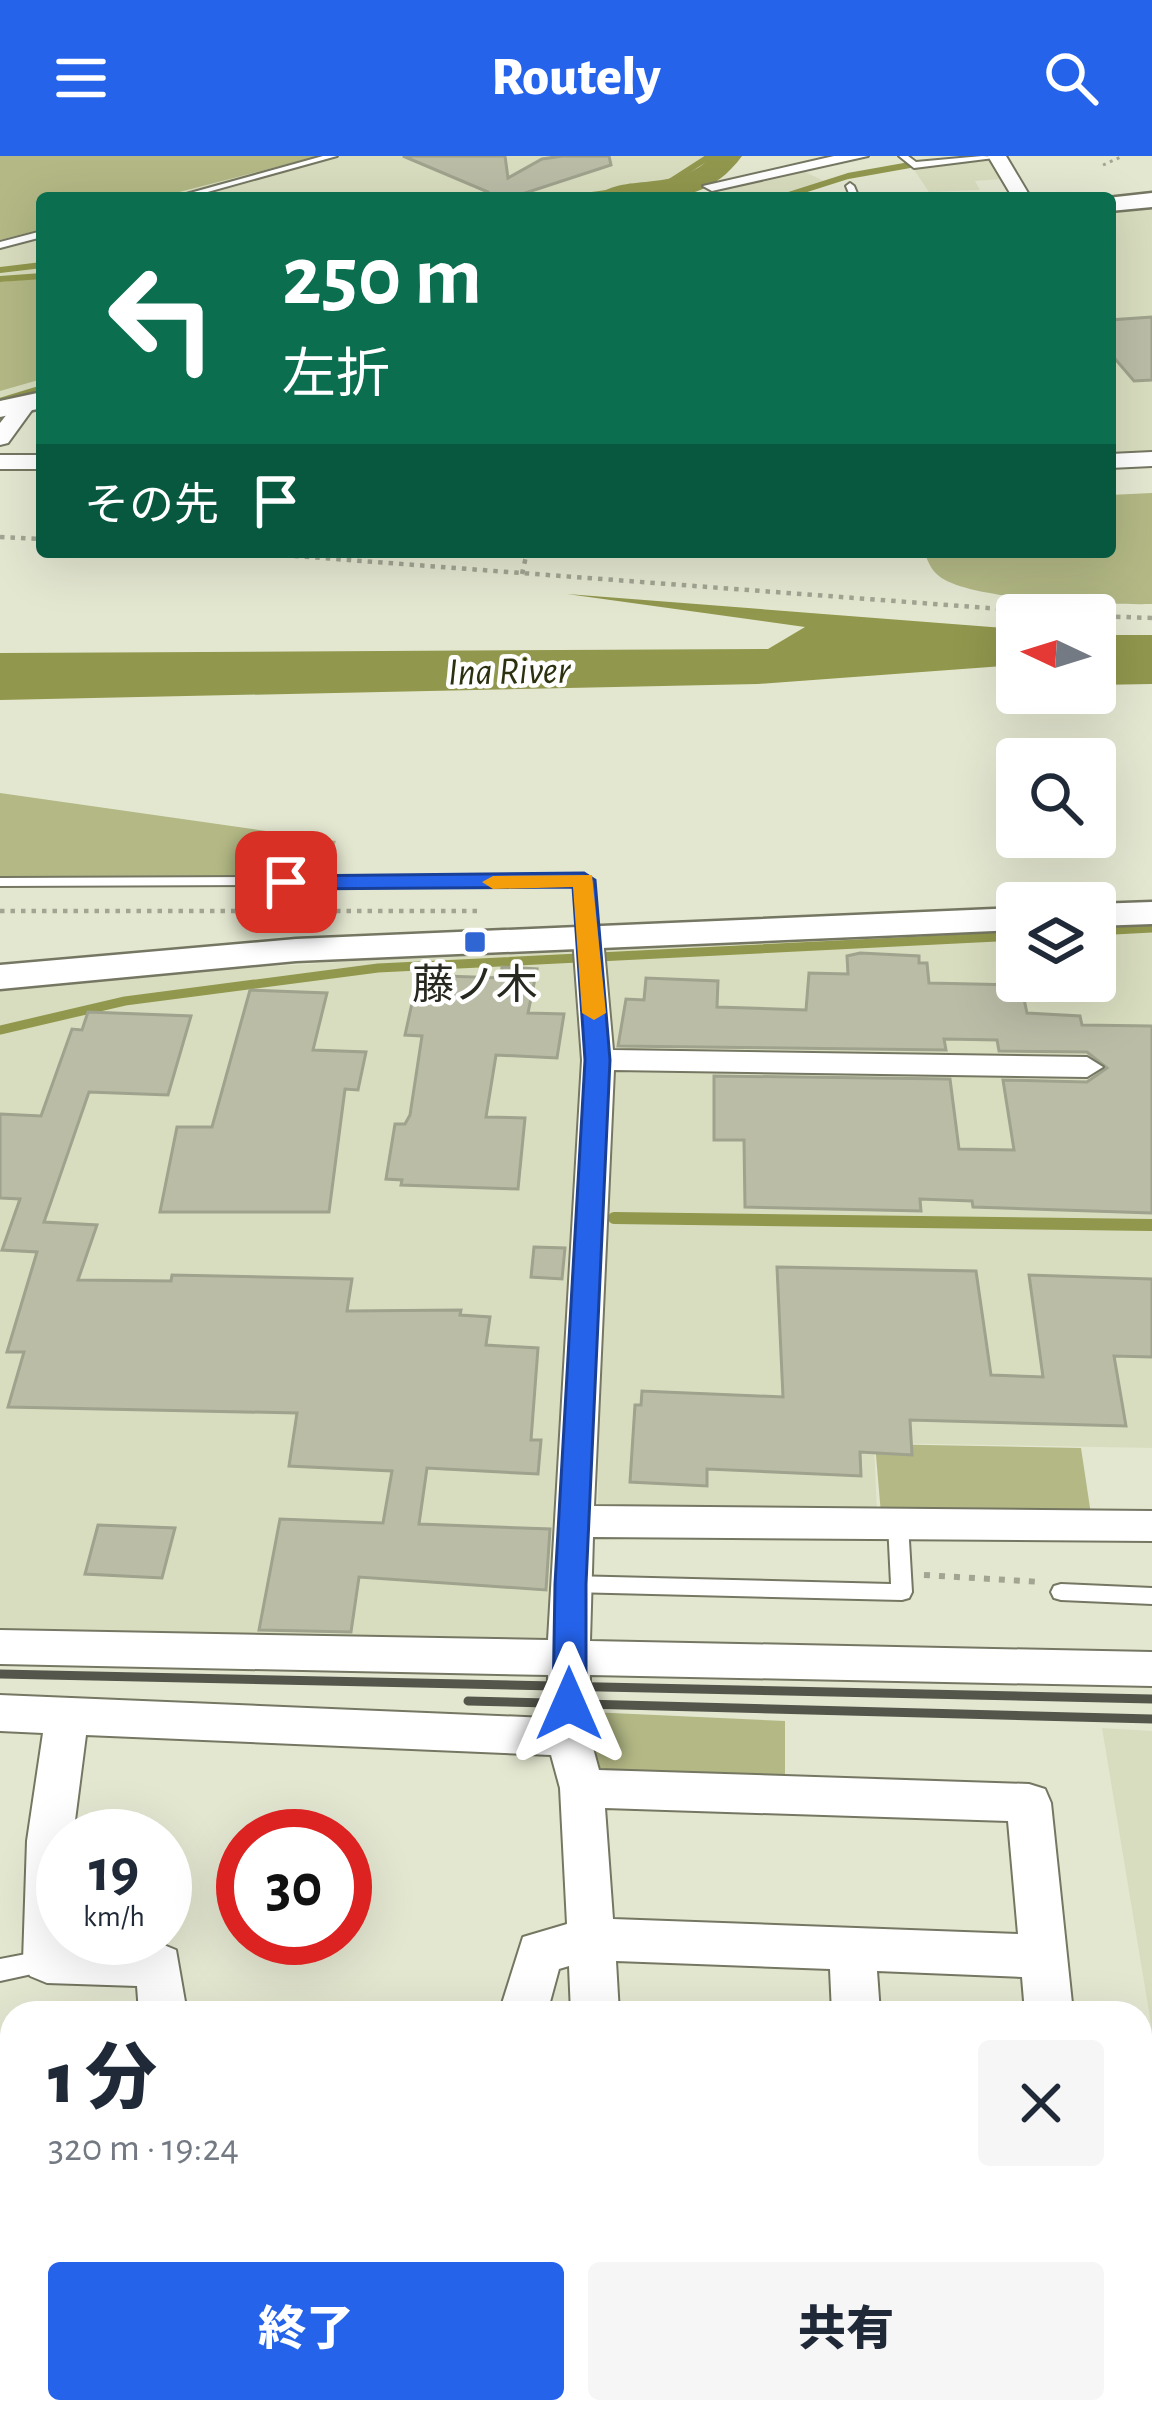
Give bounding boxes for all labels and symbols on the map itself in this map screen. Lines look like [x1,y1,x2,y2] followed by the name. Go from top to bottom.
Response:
[996,594,1116,714] north arrow
[447,651,572,693] water label: Ina River
[235,831,337,933] pin
[462,929,488,955] marker: 藤ノ木
[412,963,538,1007] place label: 藤ノ木
[506,1641,632,1767] position arrow
[216,1809,372,1965] speed limit sign: 30

